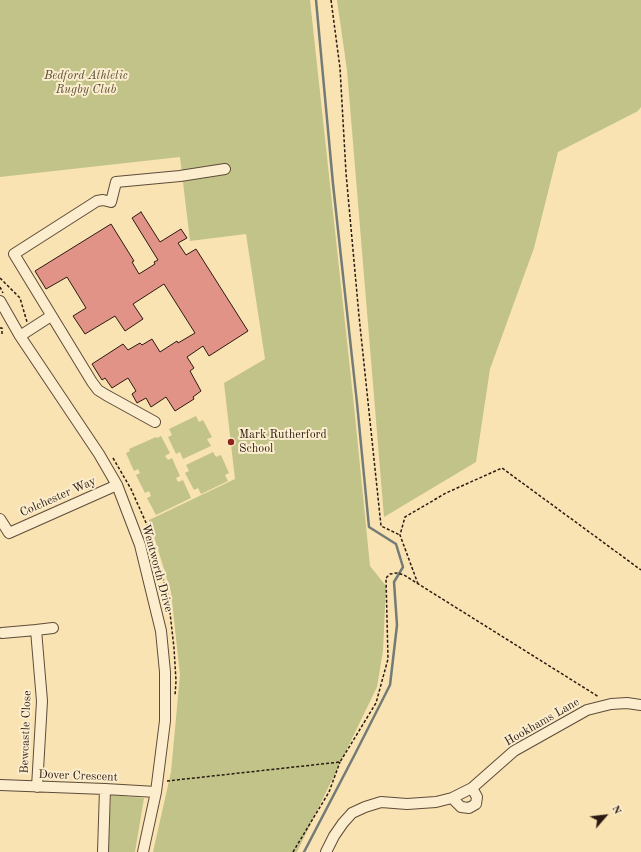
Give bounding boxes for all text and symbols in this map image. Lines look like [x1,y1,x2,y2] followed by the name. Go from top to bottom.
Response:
[44,69,128,97] park label: Bedford Athletic Rugby Club
[239,428,327,456] place label: Mark Rutherford School
[226,437,236,447] marker: Mark Rutherford School
[18,474,98,520] street label: Colchester Way
[138,522,176,614] street label: Wentworth Drive
[17,690,35,774] street label: Bewcastle Close
[502,695,582,749] street label: Hookhams Lane
[38,767,118,785] street label: Dover Crescent
[585,796,625,836] north arrow
[609,804,623,816] text: N

